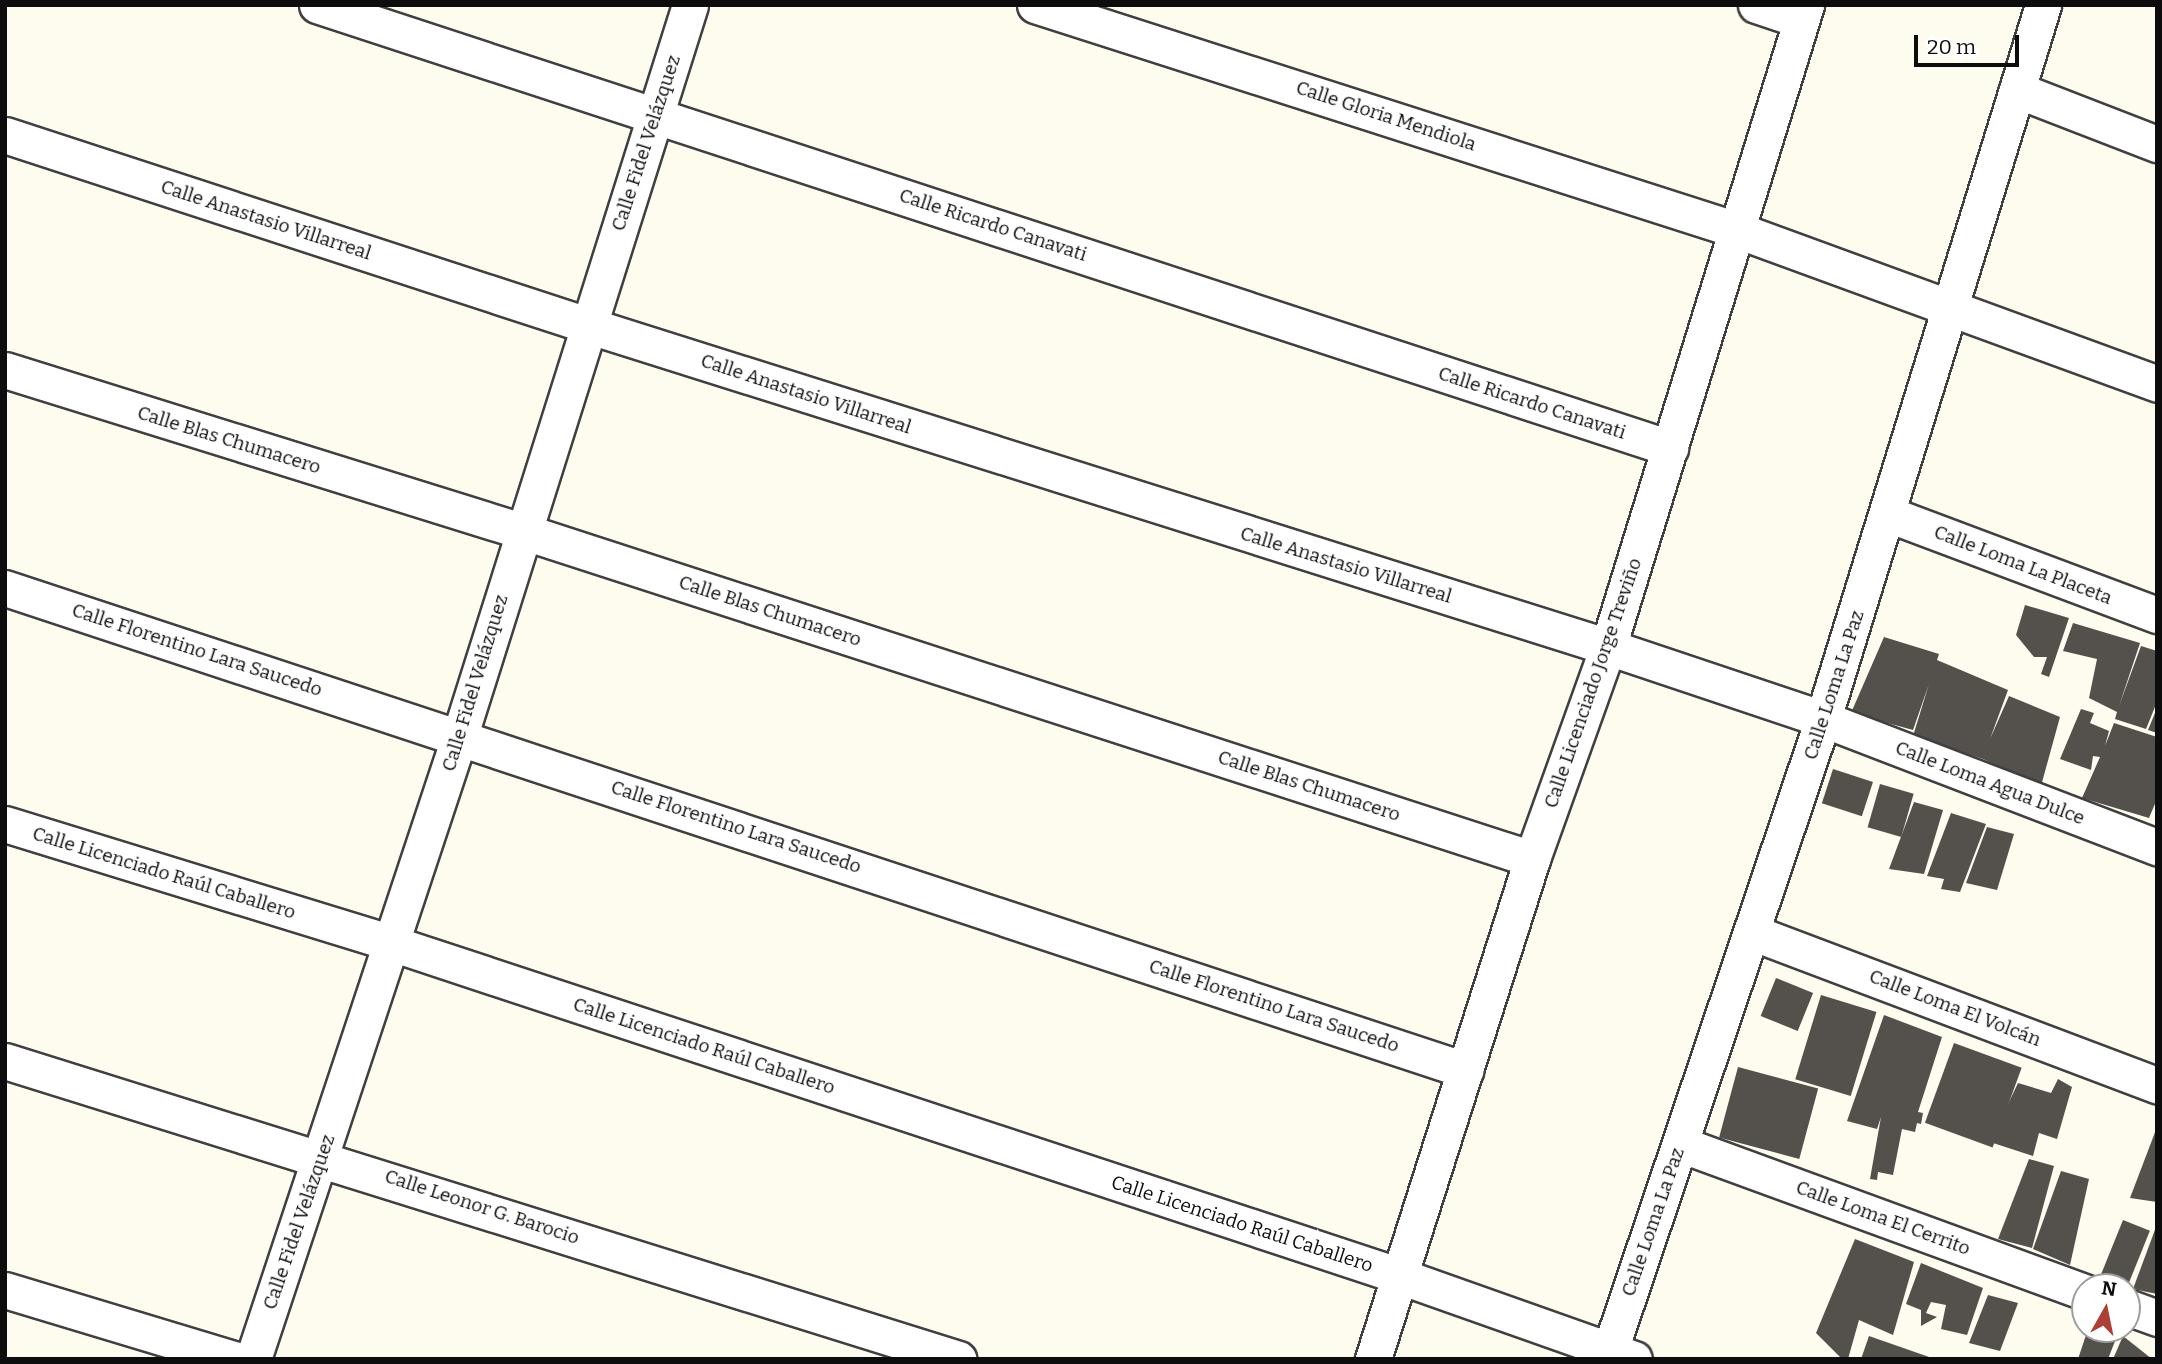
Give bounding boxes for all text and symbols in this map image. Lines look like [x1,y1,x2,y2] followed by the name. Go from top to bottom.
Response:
[1917,21,2022,65] scale bar
[1927,34,1976,60] text: 20 m
[607,52,685,234] street label: Calle Fidel Velázquez
[1293,76,1479,156] street label: Calle Gloria Mendiola
[158,175,374,265] street label: Calle Anastasio Villarreal
[896,184,1090,266] street label: Calle Ricardo Canavati
[698,349,914,439] street label: Calle Anastasio Villarreal
[1435,362,1629,444] street label: Calle Ricardo Canavati
[135,401,323,479] street label: Calle Blas Chumacero
[1931,521,2115,609] street label: Calle Loma La Placeta
[1237,522,1455,608] street label: Calle Anastasio Villarreal
[1539,555,1647,811] street label: Calle Licenciado Jorge Treviño
[676,571,864,651] street label: Calle Blas Chumacero
[437,592,513,774] street label: Calle Fidel Velázquez
[69,599,325,701] street label: Calle Florentino Lara Saucedo
[1799,607,1869,763] street label: Calle Loma La Paz
[1892,736,2088,830] street label: Calle Loma Agua Dulce
[1215,746,1403,826] street label: Calle Blas Chumacero
[608,776,864,878] street label: Calle Florentino Lara Saucedo
[30,822,298,924] street label: Calle Licenciado Raúl Caballero
[1146,955,1402,1057] street label: Calle Florentino Lara Saucedo
[1866,965,2044,1051] street label: Calle Loma El Volcán
[570,993,838,1099] street label: Calle Licenciado Raúl Caballero
[258,1131,340,1313] street label: Calle Fidel Velázquez
[1617,1145,1689,1299] street label: Calle Loma La Paz
[382,1165,582,1249] street label: Calle Leonor G. Barocio
[1108,1171,1376,1277] street label: Calle Licenciado Raúl Caballero
[1793,1176,1973,1260] street label: Calle Loma El Cerrito
[2071,1273,2141,1343] north arrow
[2100,1276,2118,1301] text: N

